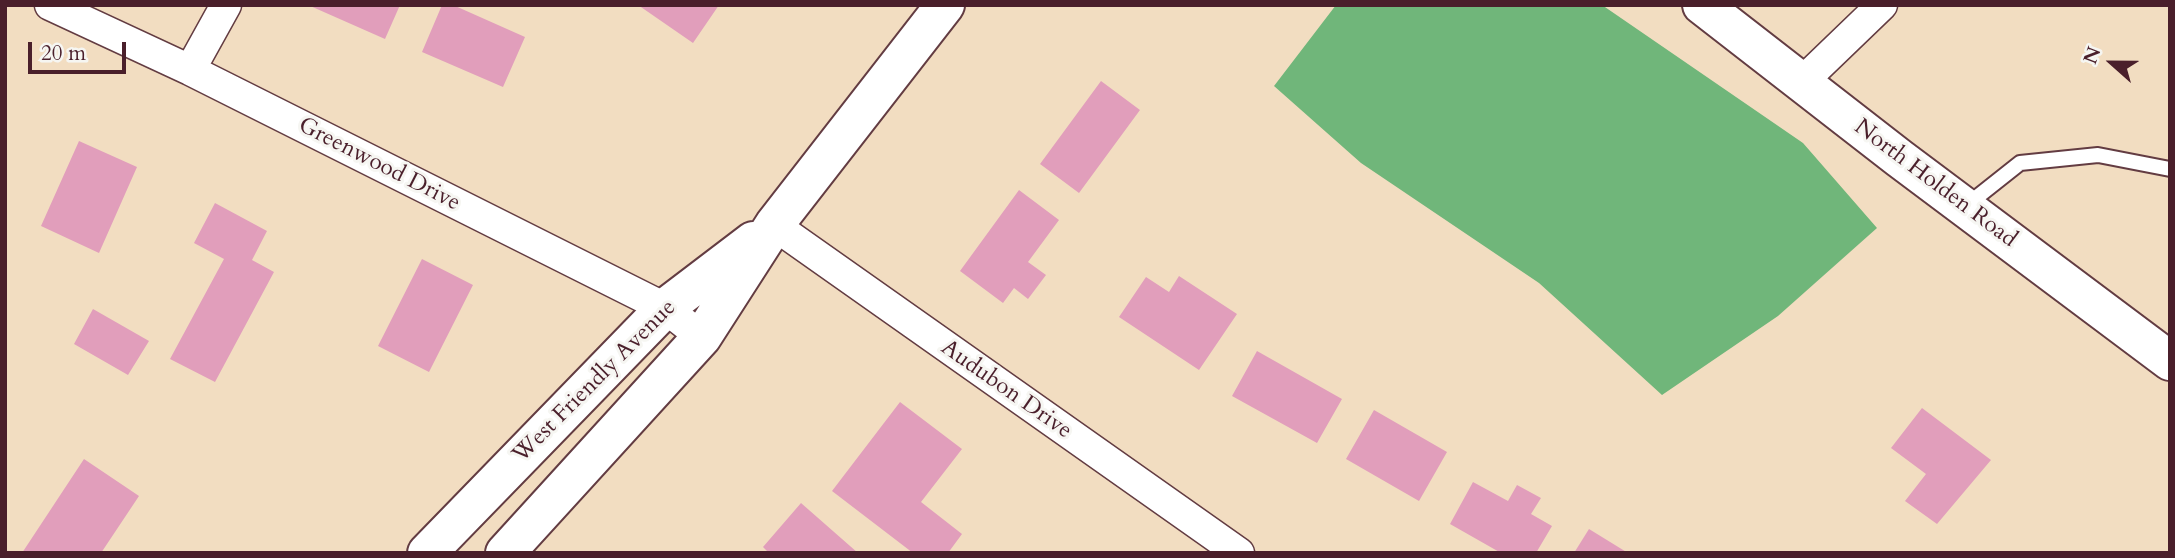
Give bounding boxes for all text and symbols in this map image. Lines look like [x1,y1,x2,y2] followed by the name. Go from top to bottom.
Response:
[32,28,130,72] scale bar
[2077,28,2147,98] north arrow
[41,39,86,68] text: 20 m
[2077,43,2107,68] text: N
[293,112,465,218] street label: Greenwood Drive
[1848,114,2022,254] street label: North Holden Road
[508,295,682,469] street label: West Friendly Avenue
[935,335,1077,445] street label: Audubon Drive

